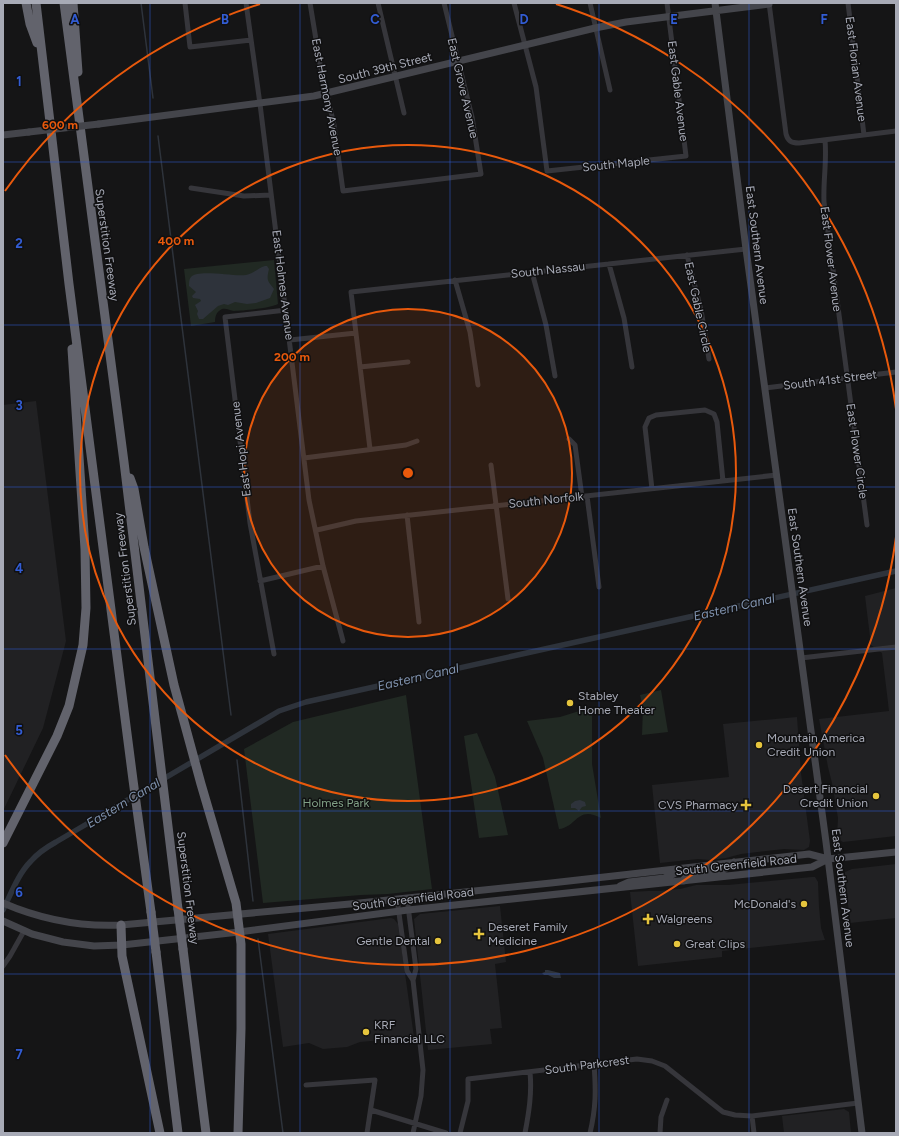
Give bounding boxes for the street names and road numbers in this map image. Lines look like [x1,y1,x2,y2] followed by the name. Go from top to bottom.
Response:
[843,16,869,123] street label: East Florian Avenue
[445,36,481,140] street label: East Grove Avenue
[309,37,345,157] street label: East Harmony Avenue
[665,40,691,143] street label: East Gable Avenue
[337,49,434,86] street label: South 39th Street
[582,153,651,175] street label: South Maple
[743,185,771,306] street label: East Southern Avenue
[92,188,122,303] street label: Superstition Freeway
[818,206,844,313] street label: East Flower Avenue
[269,229,297,341] street label: East Holmes Avenue
[510,259,586,281] street label: South Nassau
[682,261,714,354] street label: East Gable Circle
[782,367,878,393] street label: South 41st Street
[228,400,254,497] street label: East Hopi Avenue
[843,402,871,500] street label: East Flower Circle
[508,489,584,511] street label: South Norfolk
[785,507,815,628] street label: East Southern Avenue
[111,511,139,626] street label: Superstition Freeway
[829,828,857,949] street label: East Southern Avenue
[174,831,202,946] street label: Superstition Freeway
[674,852,798,878] street label: South Greenfield Road
[351,885,475,913] street label: South Greenfield Road
[544,1053,631,1077] street label: South Parkcrest

